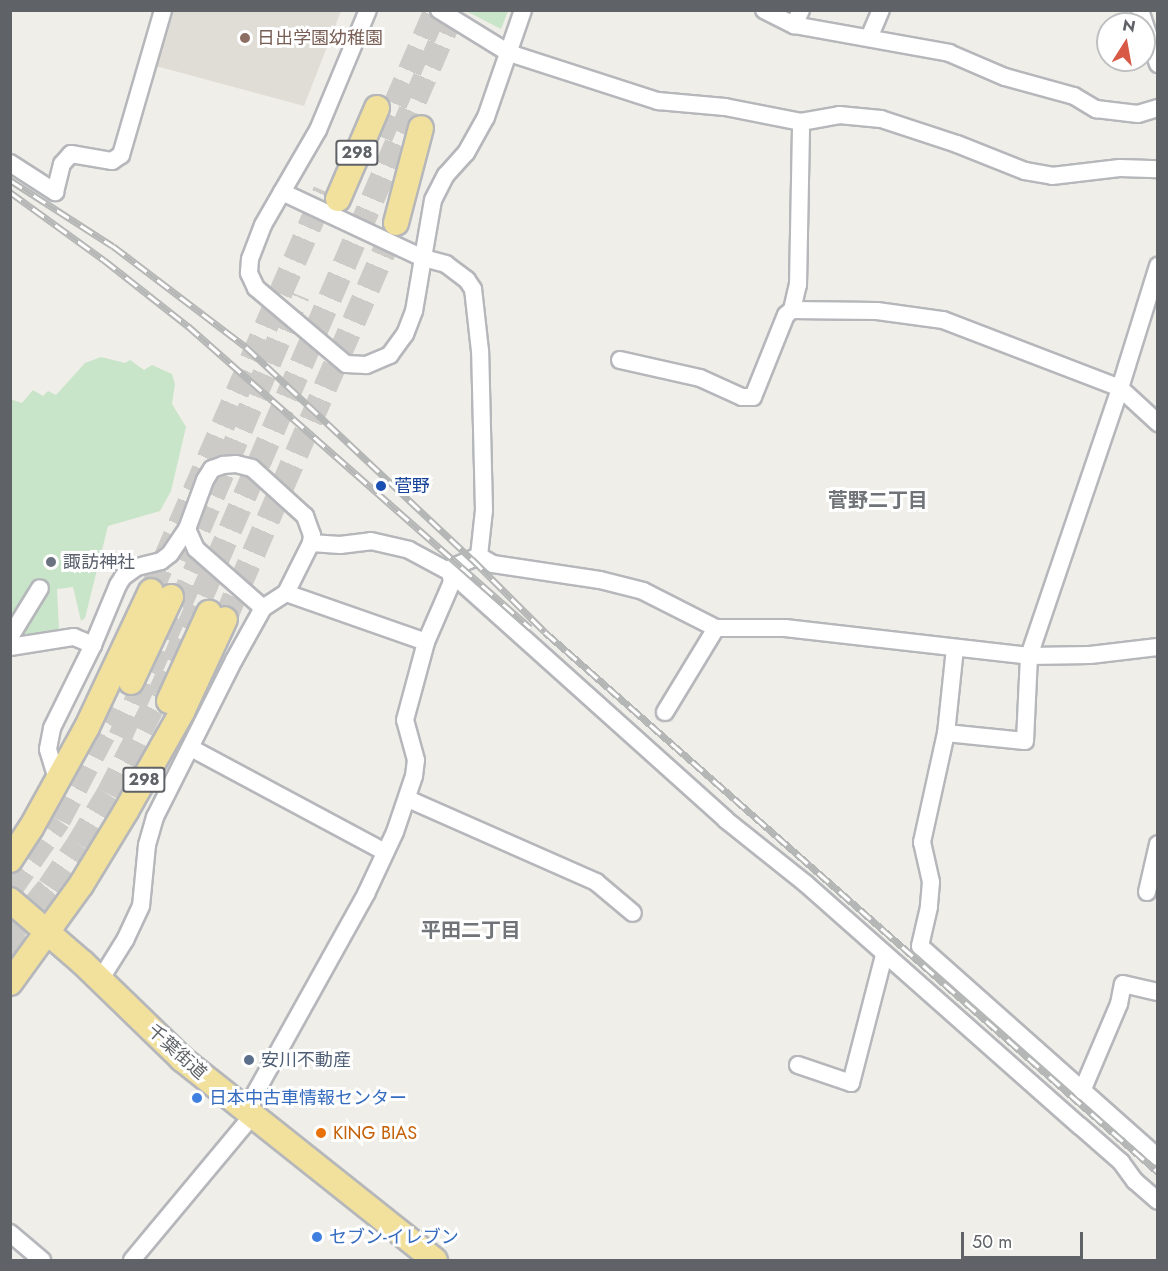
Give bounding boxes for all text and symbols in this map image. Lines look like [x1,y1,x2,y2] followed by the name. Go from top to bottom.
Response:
[1096,12,1156,72] north arrow
[1121,13,1138,38] text: N
[257,27,383,49] place label: 日出学園幼稚園
[238,31,252,45] marker: 日出学園幼稚園
[334,140,380,166] road number: 298
[394,475,430,497] place label: 菅野
[372,477,390,495] marker: 菅野
[828,488,928,512] district label: 菅野二丁目
[63,551,135,573] place label: 諏訪神社
[44,555,58,569] marker: 諏訪神社
[122,767,166,793] road number: 298
[421,918,521,942] district label: 平田二丁目
[143,1020,211,1084] street label: 千葉街道
[261,1049,351,1071] place label: 安川不動産
[242,1053,256,1067] marker: 安川不動産
[209,1087,407,1109] place label: 日本中古車情報センター
[190,1091,204,1105] marker: 日本中古車情報センター
[333,1122,417,1144] place label: KING BIAS
[314,1126,328,1140] marker: KING BIAS
[964,1220,1086,1258] scale bar
[329,1226,459,1248] place label: セブン-イレブン
[972,1229,1012,1255] text: 50 m
[310,1230,324,1244] marker: セブン-イレブン

